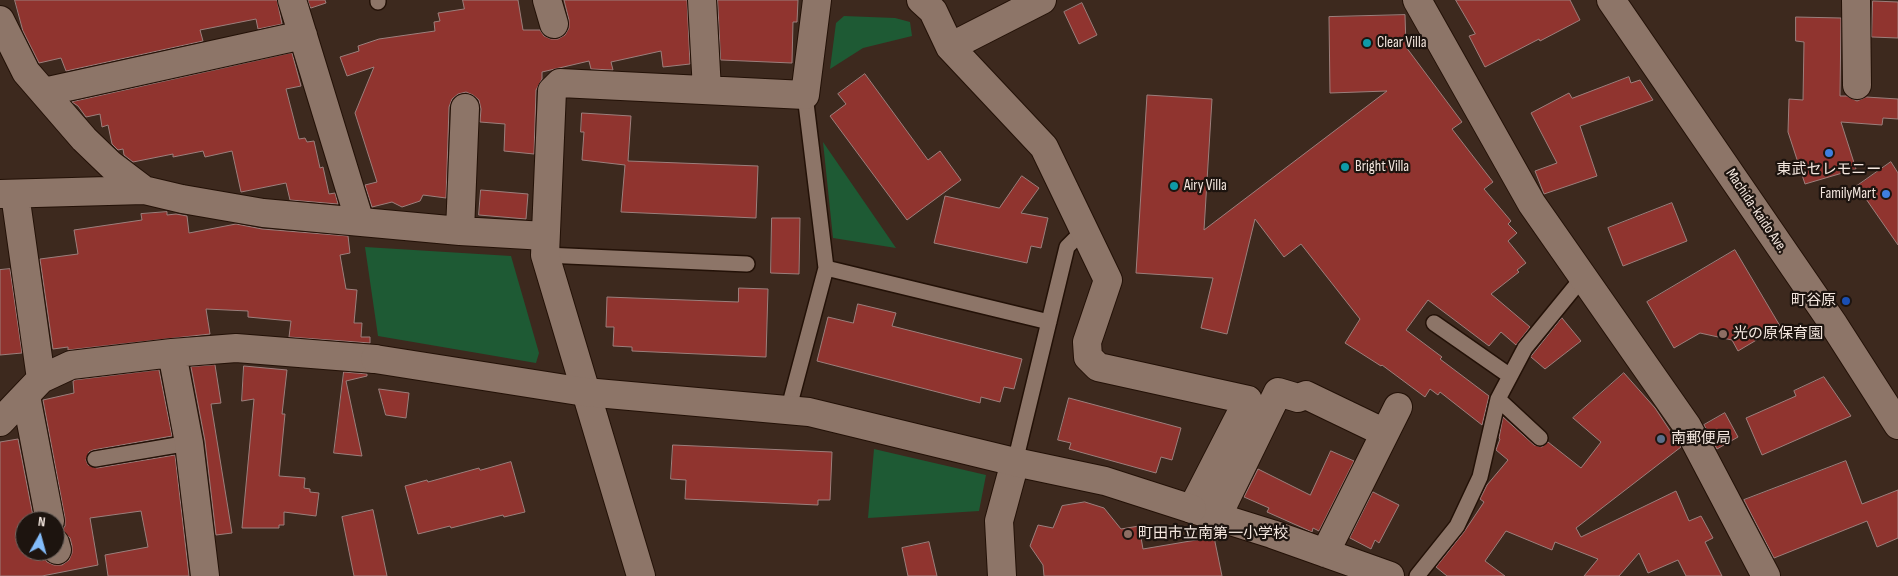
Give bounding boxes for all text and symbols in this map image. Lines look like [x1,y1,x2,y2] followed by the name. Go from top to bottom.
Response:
[1377,34,1426,52] place label: Clear Villa
[1361,37,1373,49] marker: Clear Villa
[1823,147,1835,159] marker: 東武セレモニー
[1355,158,1409,176] place label: Bright Villa
[1339,161,1351,173] marker: Bright Villa
[1777,161,1881,179] place label: 東武セレモニー
[1721,166,1791,256] street label: Machida-kaido Ave.
[1184,177,1227,195] place label: Airy Villa
[1168,180,1180,192] marker: Airy Villa
[1820,185,1876,203] place label: FamilyMart
[1880,188,1892,200] marker: FamilyMart
[1791,292,1836,310] place label: 町谷原
[1840,295,1852,307] marker: 町谷原
[1733,325,1823,343] place label: 光の原保育園
[1717,328,1729,340] marker: 光の原保育園
[1671,430,1731,448] place label: 南郵便局
[1655,433,1667,445] marker: 南郵便局
[15,511,65,561] north arrow
[37,513,47,530] text: N
[1138,525,1288,543] place label: 町田市立南第一小学校
[1122,528,1134,540] marker: 町田市立南第一小学校

